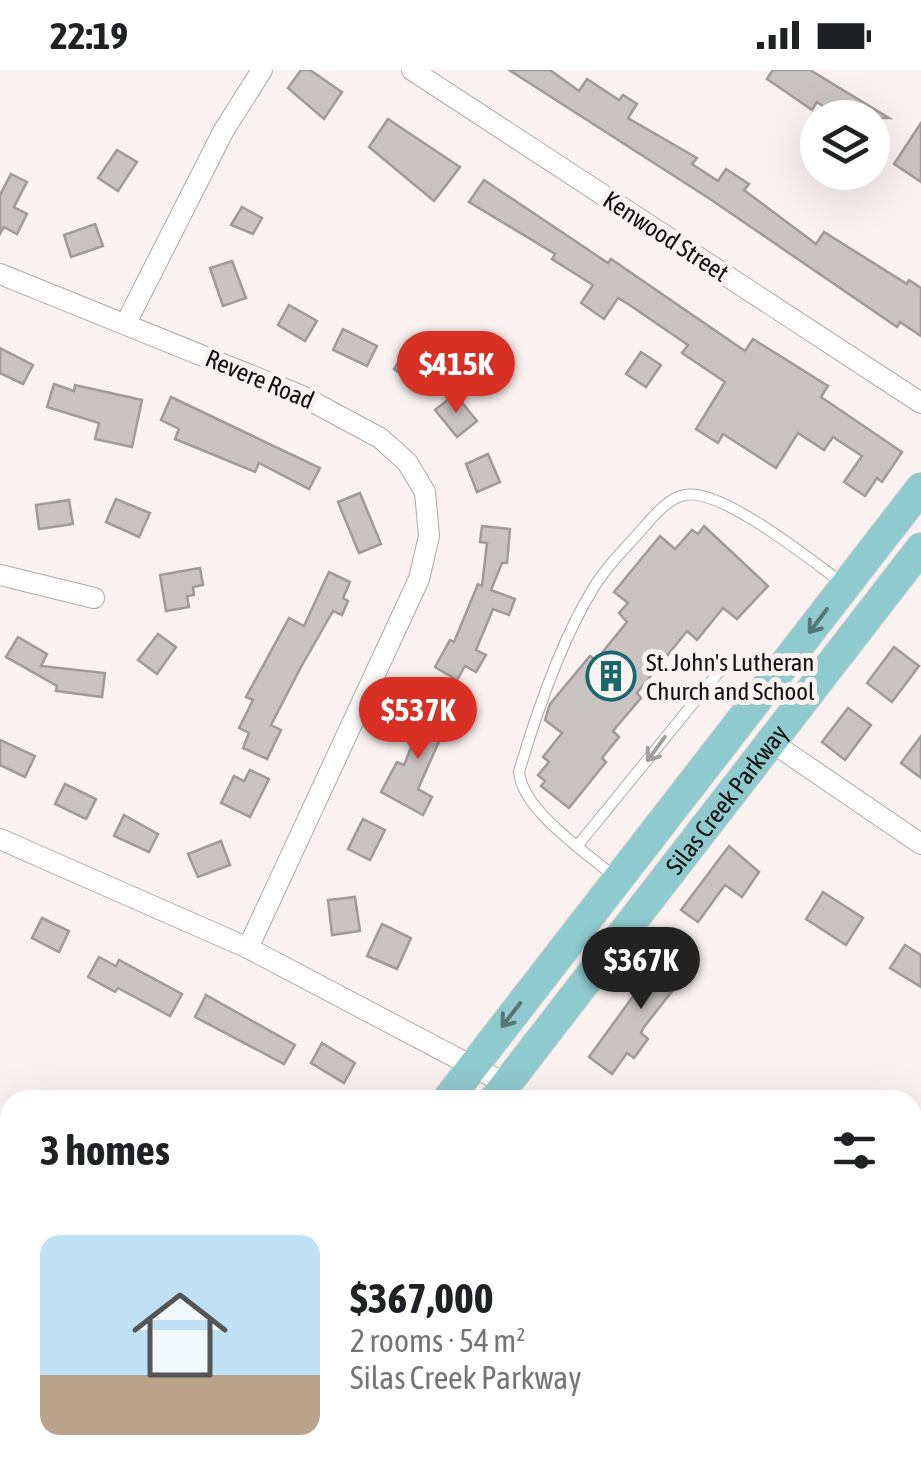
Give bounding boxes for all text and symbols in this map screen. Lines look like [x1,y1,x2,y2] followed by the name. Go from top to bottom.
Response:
[50,14,128,57] text: 22:19
[800,100,890,190] map controls
[800,100,890,190] button: layers
[598,185,734,287] street label: Kenwood Street
[386,331,526,416] pin: $415K
[202,344,318,414] street label: Revere Road
[419,345,493,382] text: $415K
[808,607,829,634] one-way arrow
[646,648,815,705] place label: St. John's Lutheran Church and School
[585,650,637,702] building icon: St. John's Lutheran Church and School
[348,677,488,762] pin: $537K
[381,691,455,728] text: $537K
[660,719,793,880] street label: Silas Creek Parkway
[646,735,667,762] one-way arrow
[571,927,711,1012] pin: $367K
[604,941,678,978] text: $367K
[501,1001,522,1028] one-way arrow
[827,1123,882,1178] icon: filters
[40,1126,170,1174] text: 3 homes
[350,1274,494,1322] text: $367,000
[120,1275,240,1395] icon: home
[350,1322,525,1359] text: 2 rooms · 54 m²
[350,1359,581,1396] text: Silas Creek Parkway

